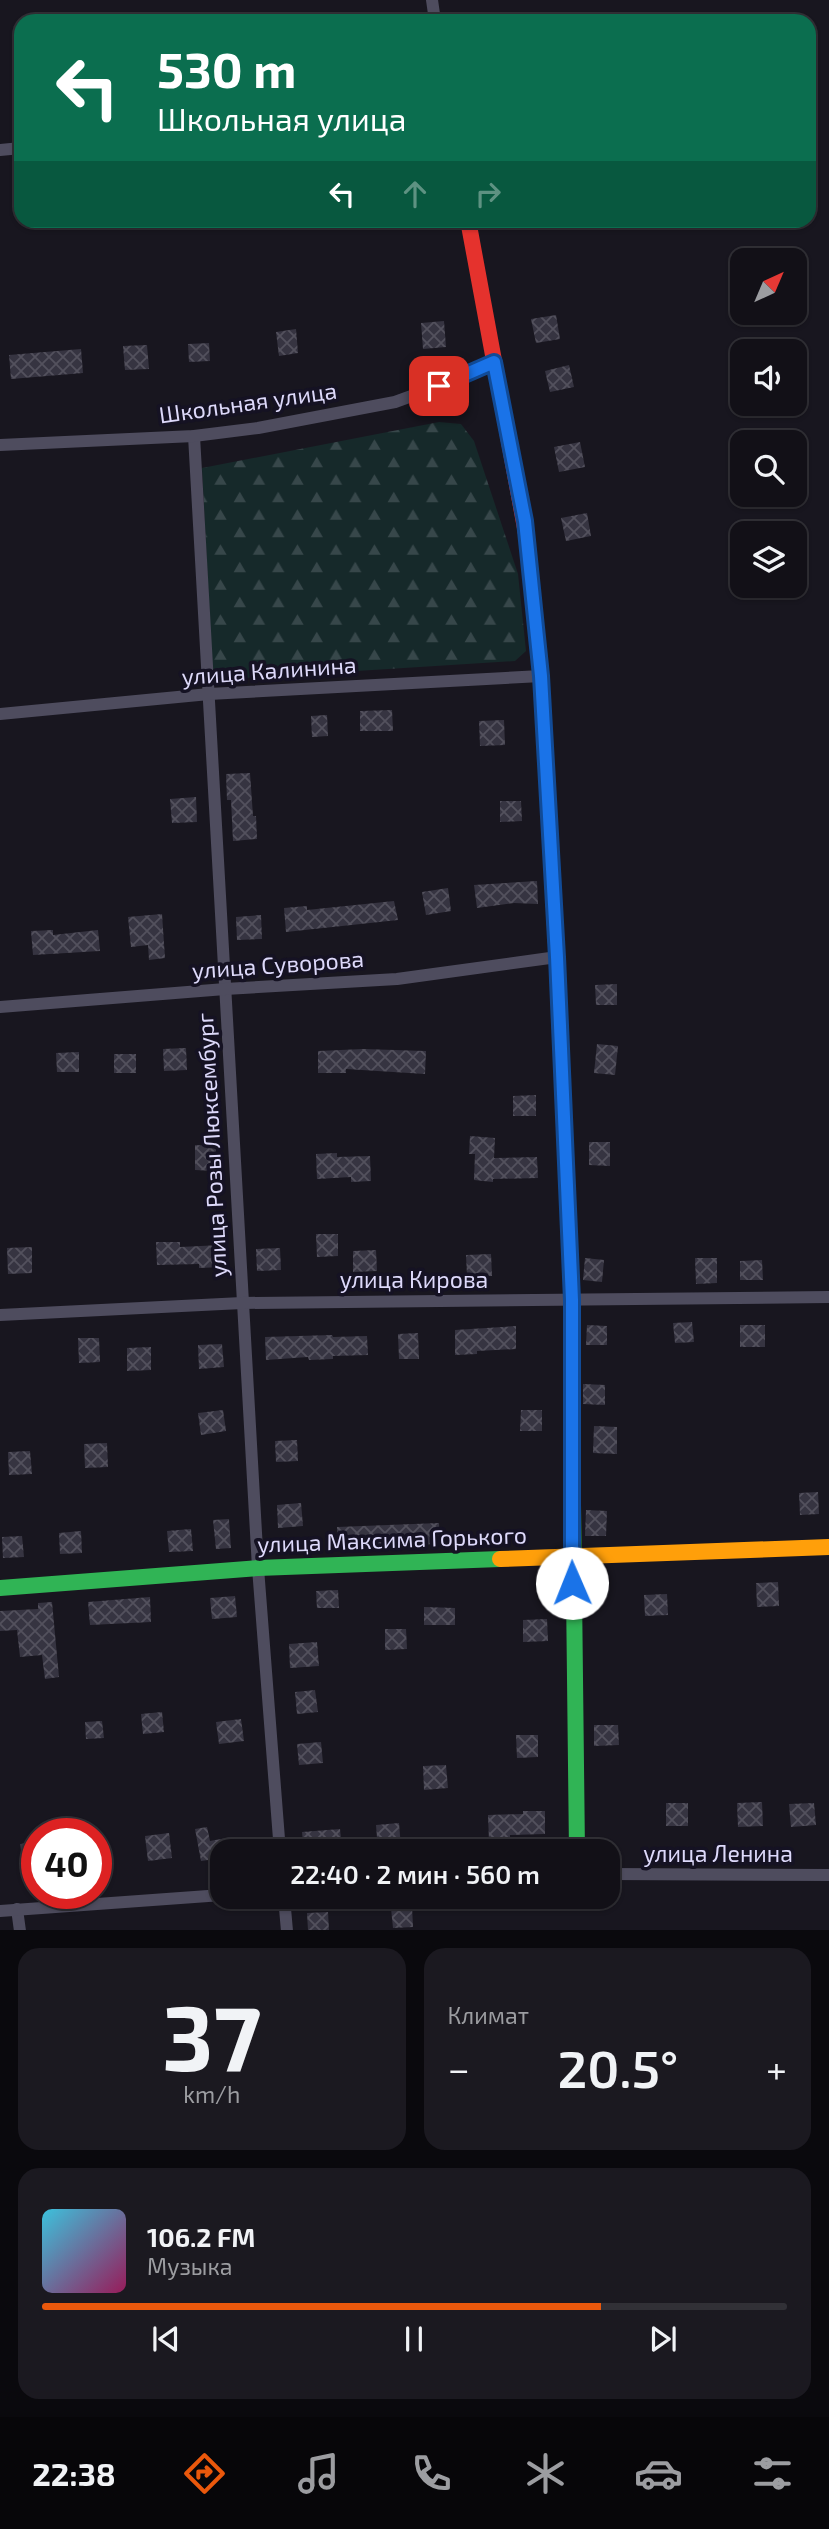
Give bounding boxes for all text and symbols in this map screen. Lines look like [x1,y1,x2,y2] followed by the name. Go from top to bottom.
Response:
[157,39,297,98] text: 530 m
[42,42,133,133] icon: left
[157,99,406,137] text: Школьная улица
[323,175,361,213] icon: left
[396,175,434,213] icon: ahead
[469,175,507,213] icon: right
[730,248,807,326] north arrow
[730,248,807,598] map controls
[730,339,807,416] button: sound
[409,356,469,416] pin
[420,367,458,405] icon: arrive
[157,376,339,429] street label: Школьная улица
[730,430,807,507] button: search
[730,521,807,598] button: layers
[181,650,357,691] street label: улица Калинина
[191,944,365,985] street label: улица Суворова
[190,1012,233,1278] street label: улица Розы Люксембург
[340,1265,488,1294] street label: улица Кирова
[257,1520,527,1559] street label: улица Максима Горького
[535,1546,609,1620] position arrow
[21,1818,112,1909] speed limit sign: 40
[643,1839,793,1868] street label: улица Ленина
[290,1858,540,1889] text: 22:40 · 2 мин · 560 m
[162,1980,262,2089] text: 37
[448,2001,529,2029] text: Климат
[557,2036,678,2098] text: 20.5°
[448,2045,470,2091] text: −
[766,2045,787,2091] text: +
[183,2080,240,2108] text: km/h
[147,2221,255,2252] text: 106.2 FM
[147,2252,232,2280] text: Музыка
[147,2320,185,2358] icon: previous
[395,2320,433,2358] icon: pause
[644,2320,682,2358] icon: next
[180,2449,229,2498] icon: directions
[294,2449,343,2498] icon: music
[407,2449,456,2498] icon: phone
[521,2449,570,2498] icon: climate
[634,2449,683,2498] icon: car
[748,2449,797,2498] icon: filters
[32,2454,116,2492] text: 22:38

